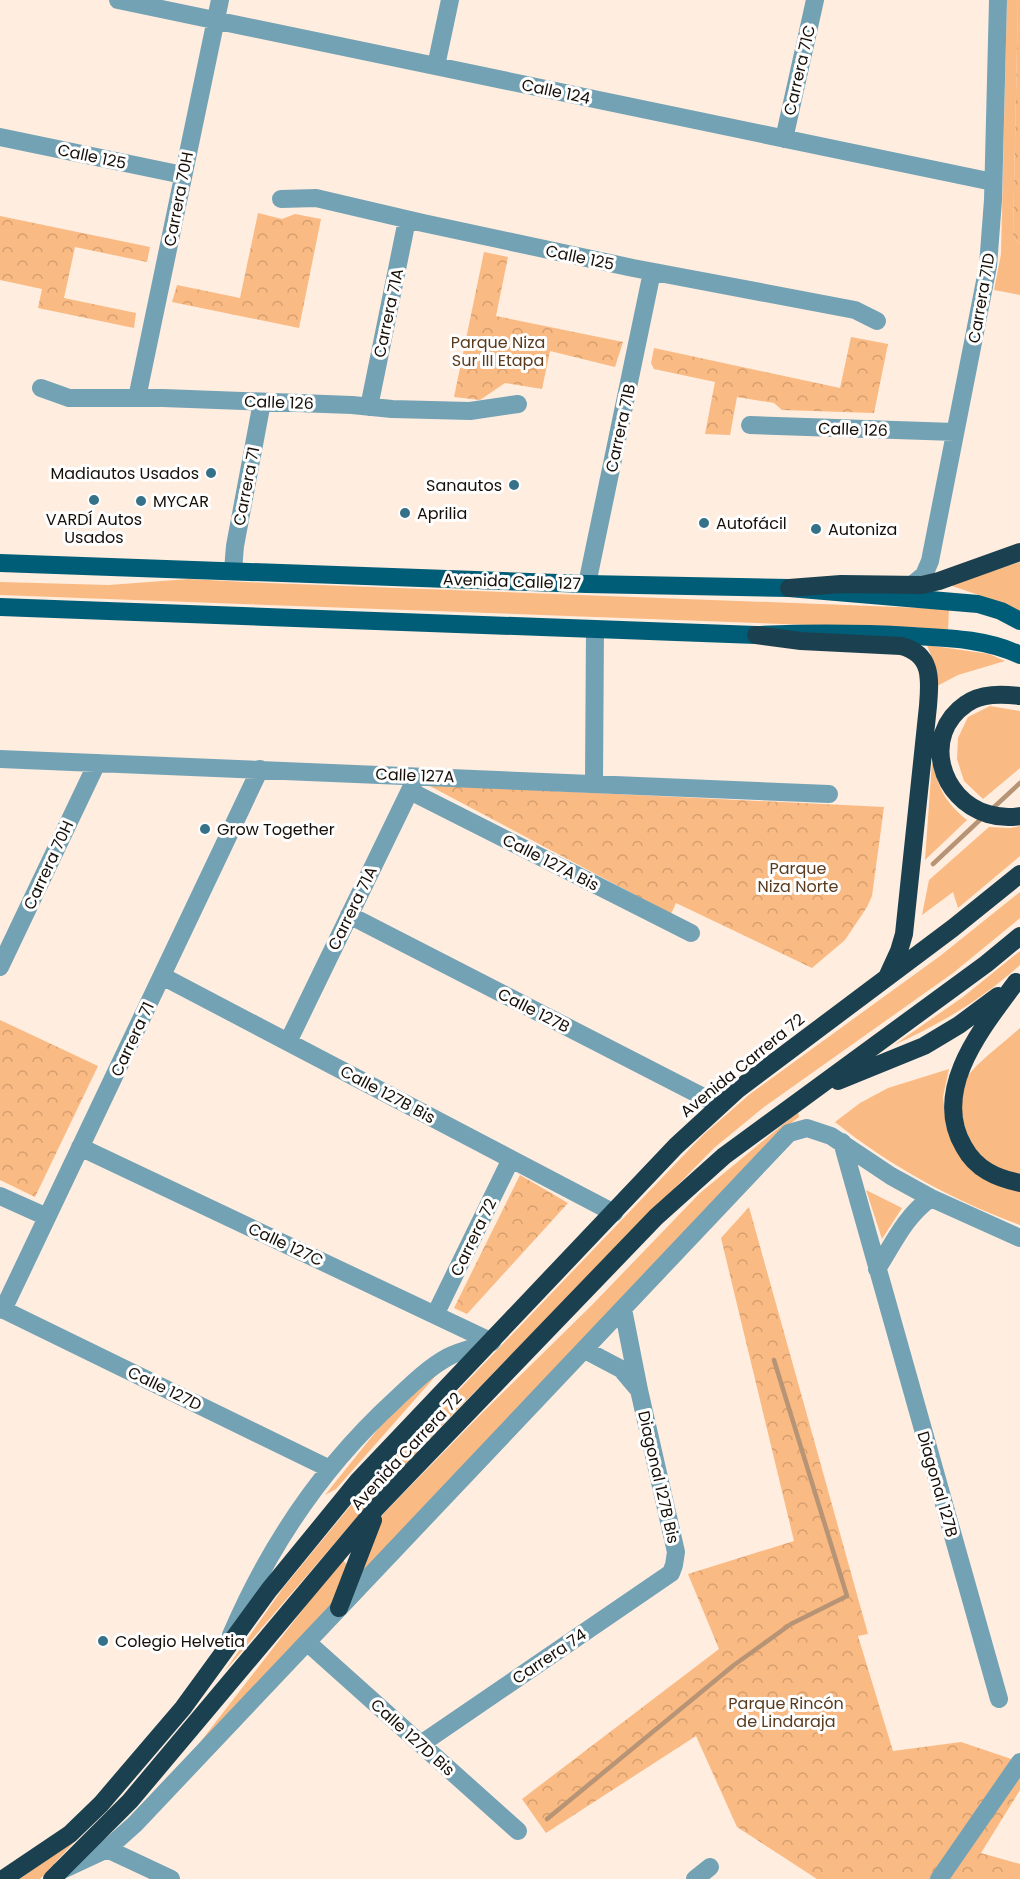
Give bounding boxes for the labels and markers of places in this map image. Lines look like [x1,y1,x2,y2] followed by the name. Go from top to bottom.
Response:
[51,462,199,485] place label: Madiautos Usados
[204,466,218,480] marker: Madiautos Usados
[426,474,502,497] place label: Sanautos
[507,478,521,492] marker: Sanautos
[153,490,209,513] place label: MYCAR
[87,493,101,507] marker: VARDÍ Autos Usados
[134,494,148,508] marker: MYCAR
[417,502,467,525] place label: Aprilia
[398,506,412,520] marker: Aprilia
[46,508,142,549] place label: VARDÍ Autos Usados
[716,512,787,535] place label: Autofácil
[697,516,711,530] marker: Autofácil
[828,518,897,541] place label: Autoniza
[809,522,823,536] marker: Autoniza
[217,818,335,841] place label: Grow Together
[198,822,212,836] marker: Grow Together
[115,1630,245,1653] place label: Colegio Helvetia
[96,1634,110,1648] marker: Colegio Helvetia

